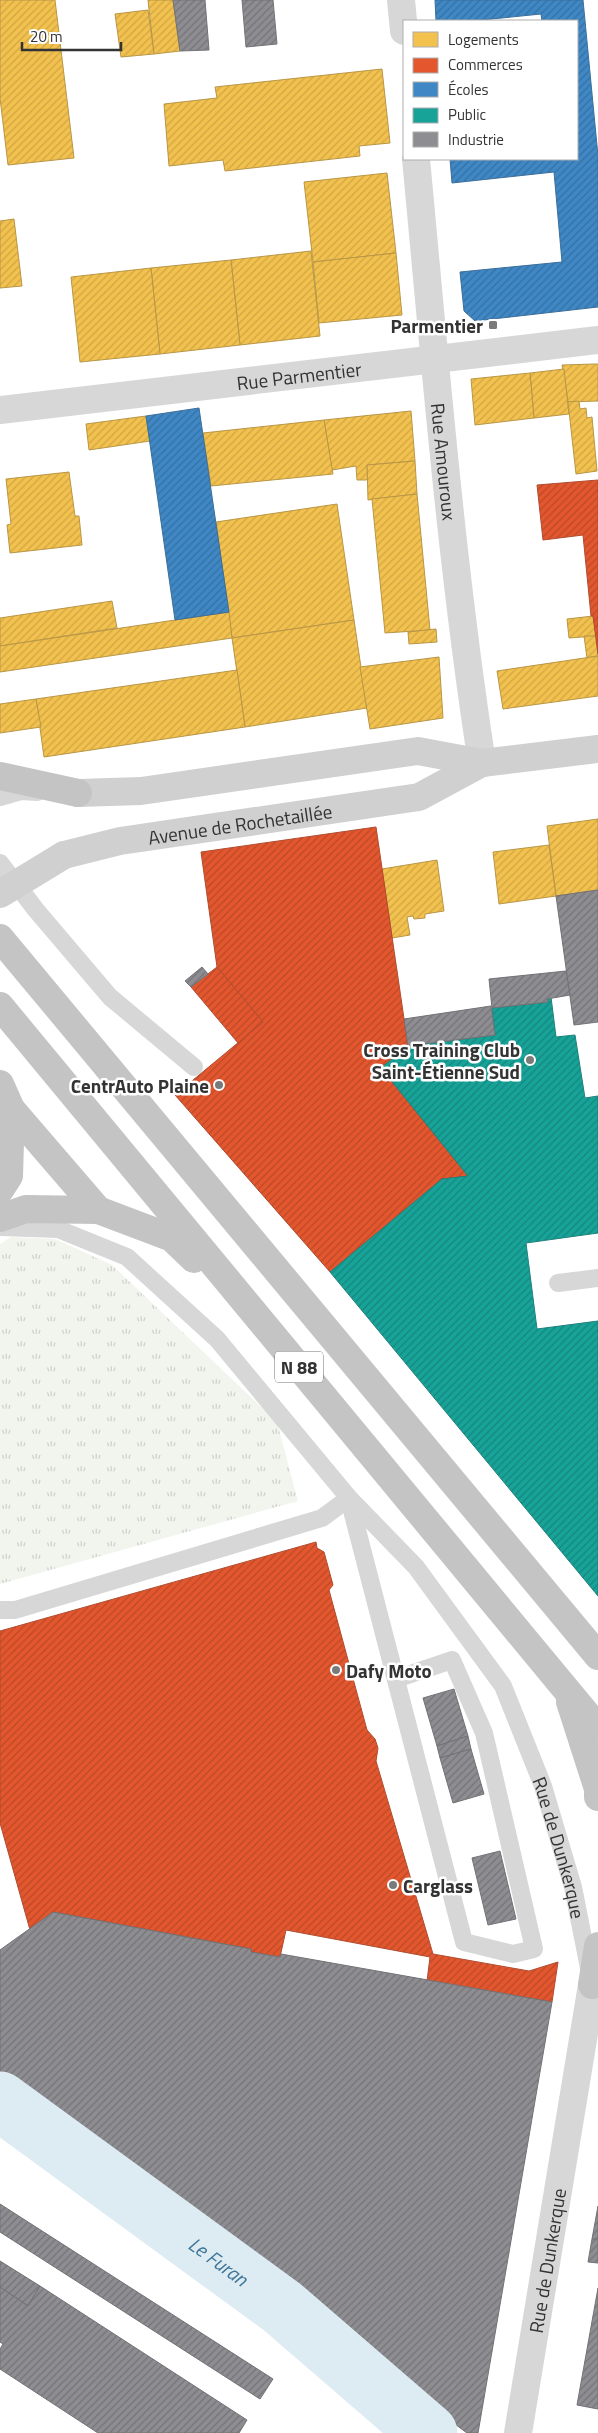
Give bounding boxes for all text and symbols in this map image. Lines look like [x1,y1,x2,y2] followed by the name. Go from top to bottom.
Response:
[22,20,121,52] scale bar
[403,20,578,160] legend
[30,25,63,48] text: 20 m
[448,28,519,51] text: Logements
[448,53,523,76] text: Commerces
[448,78,489,101] text: Écoles
[448,103,486,126] text: Public
[448,128,504,151] text: Industrie
[390,311,483,340] place label: Parmentier
[487,319,499,331] marker: Parmentier
[235,353,363,397] street label: Rue Parmentier
[424,402,465,522] street label: Rue Amouroux
[146,795,334,851] street label: Avenue de Rochetaillée
[363,1035,520,1086] place label: Cross Training Club Saint-Étienne Sud
[524,1054,536,1066] marker: Cross Training Club Saint-Étienne Sud
[71,1071,209,1100] place label: CentrAuto Plaine
[213,1079,225,1091] marker: CentrAuto Plaine
[275,1351,323,1382] road number: N 88
[346,1656,432,1685] place label: Dafy Moto
[330,1664,342,1676] marker: Dafy Moto
[526,1772,593,1921] street label: Rue de Dunkerque
[403,1871,473,1900] place label: Carglass
[387,1879,399,1891] marker: Carglass
[520,2186,573,2335] street label: Rue de Dunkerque
[182,2228,256,2294] water label: Le Furan

